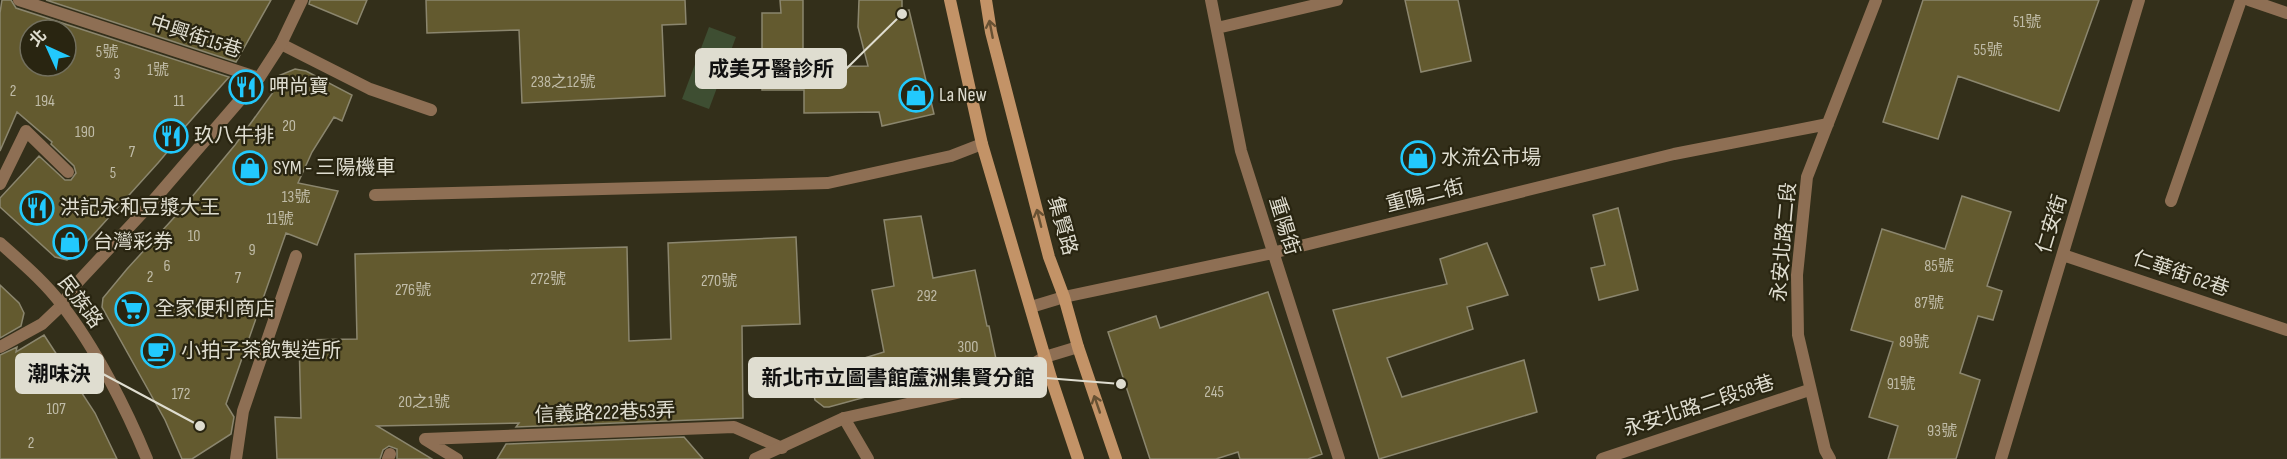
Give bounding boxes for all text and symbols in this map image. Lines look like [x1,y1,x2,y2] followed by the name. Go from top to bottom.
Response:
[147,11,245,63] street label: 中興街15巷
[2013,13,2041,32] house number: 51號
[18,18,78,78] north arrow
[985,20,996,39] one-way arrow
[26,26,51,51] text: 北
[1974,41,2002,60] house number: 55號
[96,43,118,62] house number: 5號
[696,49,846,88] callout: 成美牙醫診所
[708,57,834,82] text: 成美牙醫診所
[147,61,169,80] house number: 1號
[114,65,120,84] house number: 3
[228,69,264,105] restaurant icon: 呷尚寶
[531,73,595,92] house number: 238之12號
[269,75,329,99] place label: 呷尚寶
[898,77,934,113] shop icon: La New
[10,82,16,101] house number: 2
[939,83,987,107] place label: La New
[35,92,55,111] house number: 194
[173,92,185,111] house number: 11
[282,117,296,136] house number: 20
[153,118,189,154] restaurant icon: 玖八牛排
[75,123,95,142] house number: 190
[194,124,274,148] place label: 玖八牛排
[1400,140,1436,176] shop icon: 水流公市場
[129,143,136,162] house number: 7
[1441,146,1541,170] place label: 水流公市場
[232,150,268,186] shop icon: SYM - 三陽機車
[273,156,395,180] place label: SYM - 三陽機車
[110,164,116,183] house number: 5
[1383,175,1467,217] street label: 重陽二街
[1767,181,1801,303] street label: 永安北路二段
[282,188,310,207] house number: 13號
[19,190,55,226] restaurant icon: 洪記永和豆漿大王
[2032,192,2072,256] street label: 仁安街
[1042,194,1082,258] street label: 集賢路
[1264,194,1304,258] street label: 重陽街
[60,196,220,220] place label: 洪記永和豆漿大王
[1032,209,1044,228] one-way arrow
[266,210,294,229] house number: 11號
[52,224,88,260] shop icon: 台灣彩券
[188,227,200,246] house number: 10
[93,230,173,254] place label: 台灣彩券
[248,241,256,260] house number: 9
[2130,246,2232,302] street label: 仁華街 62巷
[163,257,171,276] house number: 6
[1924,257,1954,276] house number: 85號
[147,268,153,287] house number: 2
[235,269,242,288] house number: 7
[530,270,566,289] house number: 272號
[52,271,108,333] street label: 民族路
[701,272,737,291] house number: 270號
[395,281,431,300] house number: 276號
[917,287,937,306] house number: 292
[114,291,150,327] supermarket icon: 全家便利商店
[1914,294,1944,313] house number: 87號
[155,297,275,321] place label: 全家便利商店
[140,333,176,369] cafe icon: 小拍子茶飲製造所
[1899,333,1929,352] house number: 89號
[958,338,978,357] house number: 300
[181,339,341,363] place label: 小拍子茶飲製造所
[16,354,103,393] callout: 潮味決
[749,358,1046,397] callout: 新北市立圖書館蘆洲集賢分館
[28,362,91,387] text: 潮味決
[762,366,1035,391] text: 新北市立圖書館蘆洲集賢分館
[1621,370,1777,442] street label: 永安北路二段58巷
[1887,375,1915,394] house number: 91號
[1204,383,1224,402] house number: 245
[172,385,190,404] house number: 172
[398,393,450,412] house number: 20之1號
[1091,395,1102,414] one-way arrow
[534,399,676,427] street label: 信義路222巷53弄
[46,400,66,419] house number: 107
[1927,422,1957,441] house number: 93號
[28,434,34,453] house number: 2

